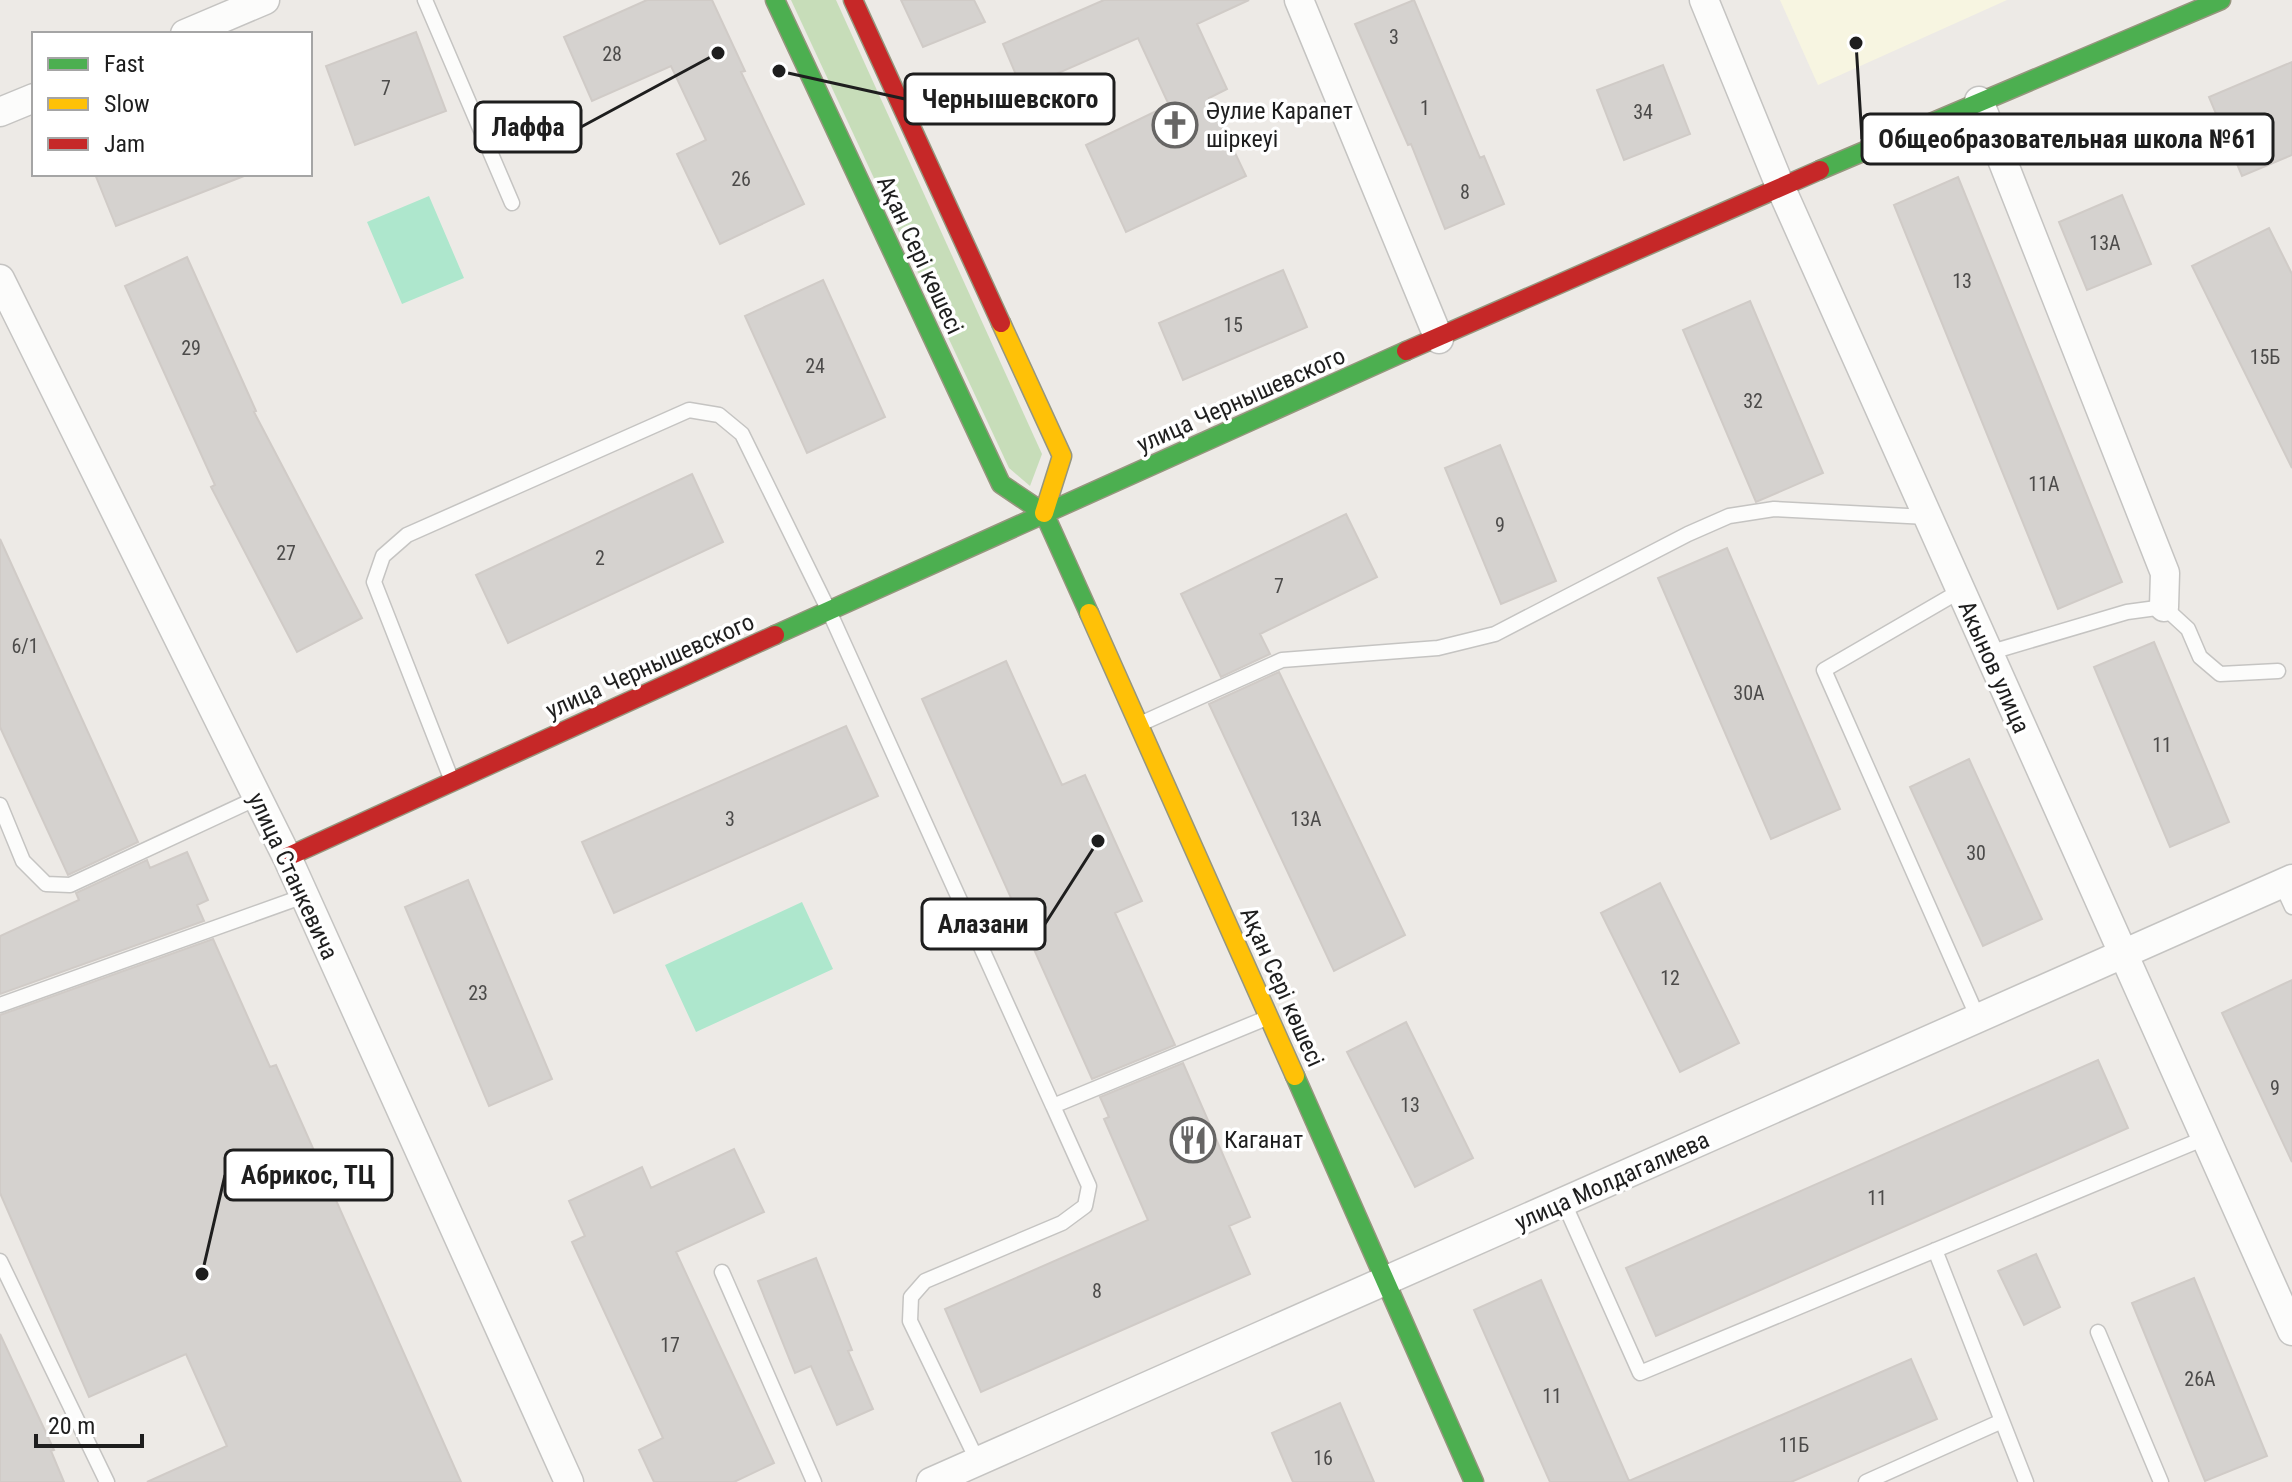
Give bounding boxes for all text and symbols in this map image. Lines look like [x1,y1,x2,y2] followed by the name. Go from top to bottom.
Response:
[1389,25,1399,49] house number: 3
[32,32,312,176] legend
[602,42,622,66] house number: 28
[104,50,145,78] text: Fast
[905,74,1114,124] callout: Чернышевского
[381,76,391,100] house number: 7
[921,84,1099,114] text: Чернышевского
[104,90,150,118] text: Slow
[1420,96,1430,120] house number: 1
[1206,97,1353,153] place label: Әулие Карапет шіркеуі
[1633,100,1653,124] house number: 34
[1151,101,1199,149] church icon: Әулие Карапет шіркеуі
[475,102,581,152] callout: Лаффа
[491,112,565,142] text: Лаффа
[1862,114,2273,164] callout: Общеобразовательная школа №61
[1878,124,2258,154] text: Общеобразовательная школа №61
[104,130,145,158] text: Jam
[731,167,751,191] house number: 26
[871,171,969,339] street label: Ақан Сері көшесі
[1460,180,1470,204] house number: 8
[2089,231,2121,255] house number: 13А
[1952,269,1972,293] house number: 13
[1223,313,1243,337] house number: 15
[181,336,201,360] house number: 29
[1133,341,1349,459] street label: улица Чернышевского
[2250,345,2280,369] house number: 15Б
[805,354,825,378] house number: 24
[1743,389,1763,413] house number: 32
[2028,472,2060,496] house number: 11А
[1495,513,1505,537] house number: 9
[276,541,296,565] house number: 27
[595,546,605,570] house number: 2
[1274,574,1284,598] house number: 7
[1952,597,2036,737] street label: Акынов улица
[542,607,758,725] street label: улица Чернышевского
[11,634,39,658] house number: 6/1
[1733,681,1765,705] house number: 30А
[2152,733,2172,757] house number: 11
[242,788,344,964] street label: улица Станкевича
[725,807,735,831] house number: 3
[1290,807,1322,831] house number: 13А
[1966,841,1986,865] house number: 30
[922,899,1045,949] callout: Алазани
[1234,903,1330,1071] street label: Ақан Сері көшесі
[937,909,1029,939] text: Алазани
[1660,966,1680,990] house number: 12
[468,981,488,1005] house number: 23
[2270,1076,2280,1100] house number: 9
[1400,1093,1420,1117] house number: 13
[1169,1116,1217,1164] restaurant icon: Каганат
[1224,1126,1303,1154] place label: Каганат
[1510,1126,1714,1236] street label: улица Молдагалиева
[225,1150,392,1200] callout: Абрикос, ТЦ
[241,1160,375,1190] text: Абрикос, ТЦ
[1867,1186,1887,1210] house number: 11
[1092,1279,1102,1303] house number: 8
[660,1333,680,1357] house number: 17
[2184,1367,2216,1391] house number: 26А
[1542,1384,1562,1408] house number: 11
[36,1398,142,1448] scale bar
[48,1412,95,1440] text: 20 m
[1779,1433,1809,1457] house number: 11Б
[1313,1446,1333,1470] house number: 16

